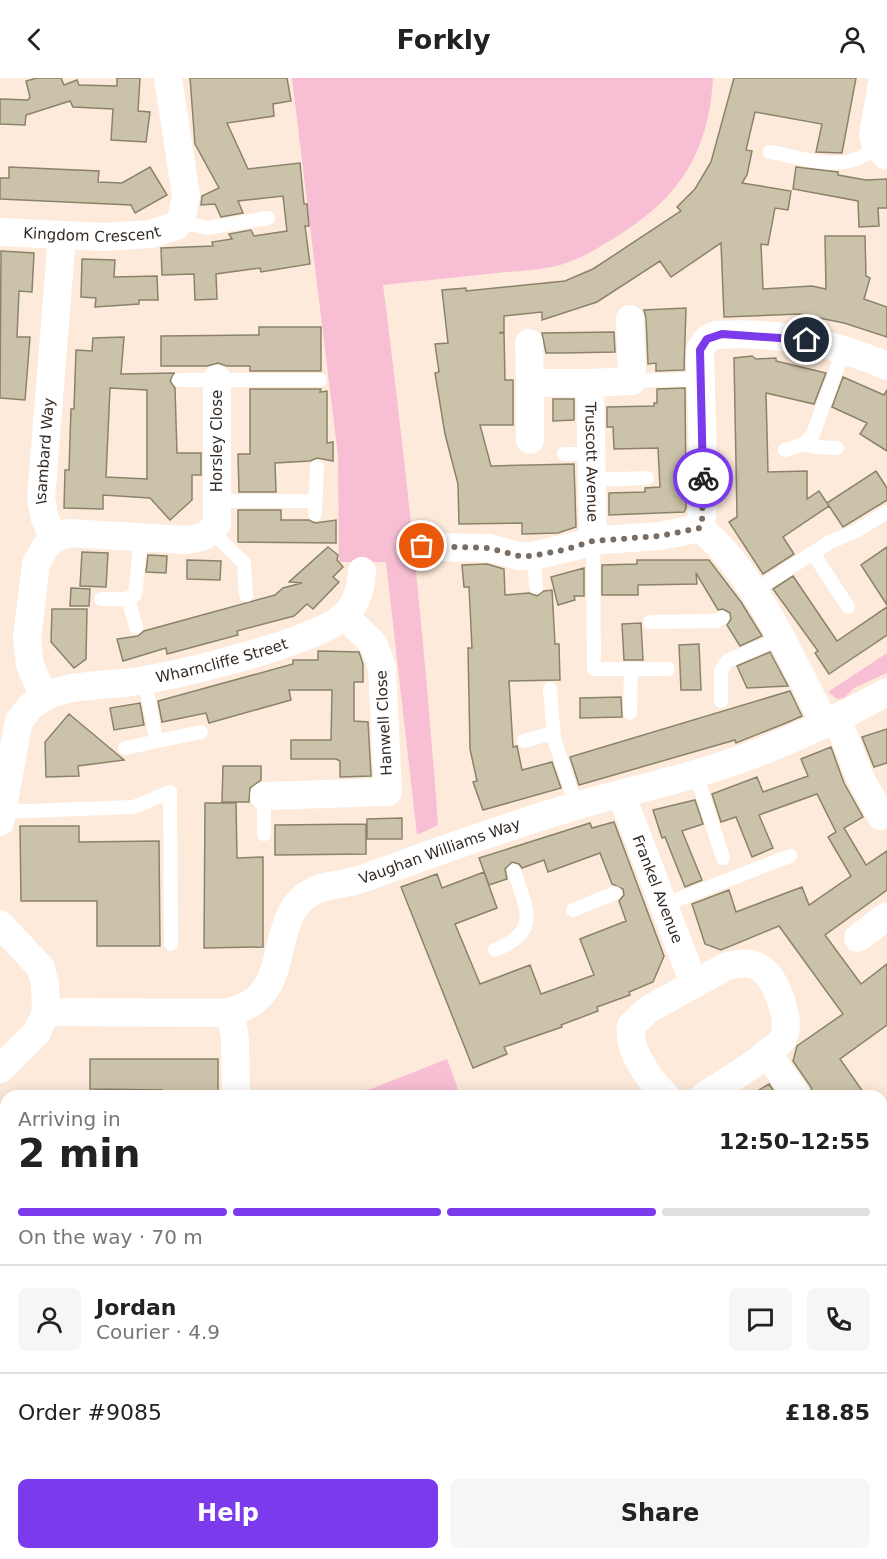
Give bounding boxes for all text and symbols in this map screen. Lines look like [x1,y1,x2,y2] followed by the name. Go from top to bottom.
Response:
[18,23,51,56] icon: back
[836,23,869,56] icon: person
[396,24,491,55] text: Forkly
[23,222,163,246] street label: Kingdom Crescent
[781,314,832,365] pin
[790,323,823,356] icon: home
[208,390,226,492] street label: Horsley Close
[32,397,58,506] street label: Isambard Way
[581,401,602,522] street label: Truscott Avenue
[673,448,733,508] courier
[687,462,720,495] icon: bike
[396,520,447,571] pin
[405,529,438,562] icon: bag
[154,635,290,687] street label: Wharncliffe Street
[372,670,396,776] street label: Hanwell Close
[357,815,523,888] street label: Vaughan Williams Way
[629,833,687,946] street label: Frankel Avenue
[18,1107,121,1131] text: Arriving in
[719,1129,870,1154] text: 12:50–12:55
[18,1131,140,1176] text: 2 min
[18,1225,203,1249] text: On the way · 70 m
[18,1288,81,1351] button: person
[729,1288,792,1351] button: chat
[807,1288,870,1351] button: phone
[96,1295,176,1320] text: Jordan
[96,1320,220,1344] text: Courier · 4.9
[18,1400,162,1425] text: Order #9085
[785,1400,870,1425] text: £18.85
[18,1479,438,1548] button: Help
[450,1479,870,1548] button: Share

